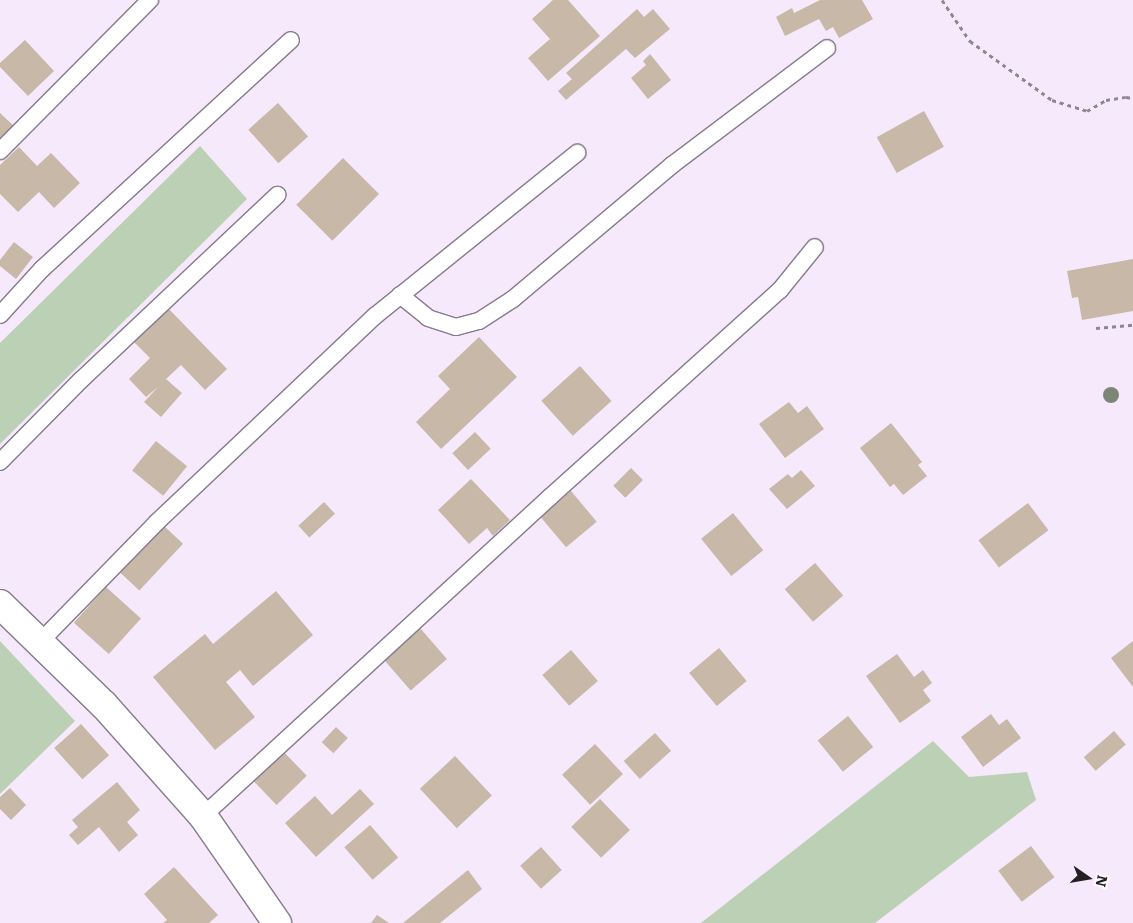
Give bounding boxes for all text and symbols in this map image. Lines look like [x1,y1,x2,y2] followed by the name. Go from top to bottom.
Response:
[1063,853,1113,903] north arrow
[1092,873,1114,889] text: N

